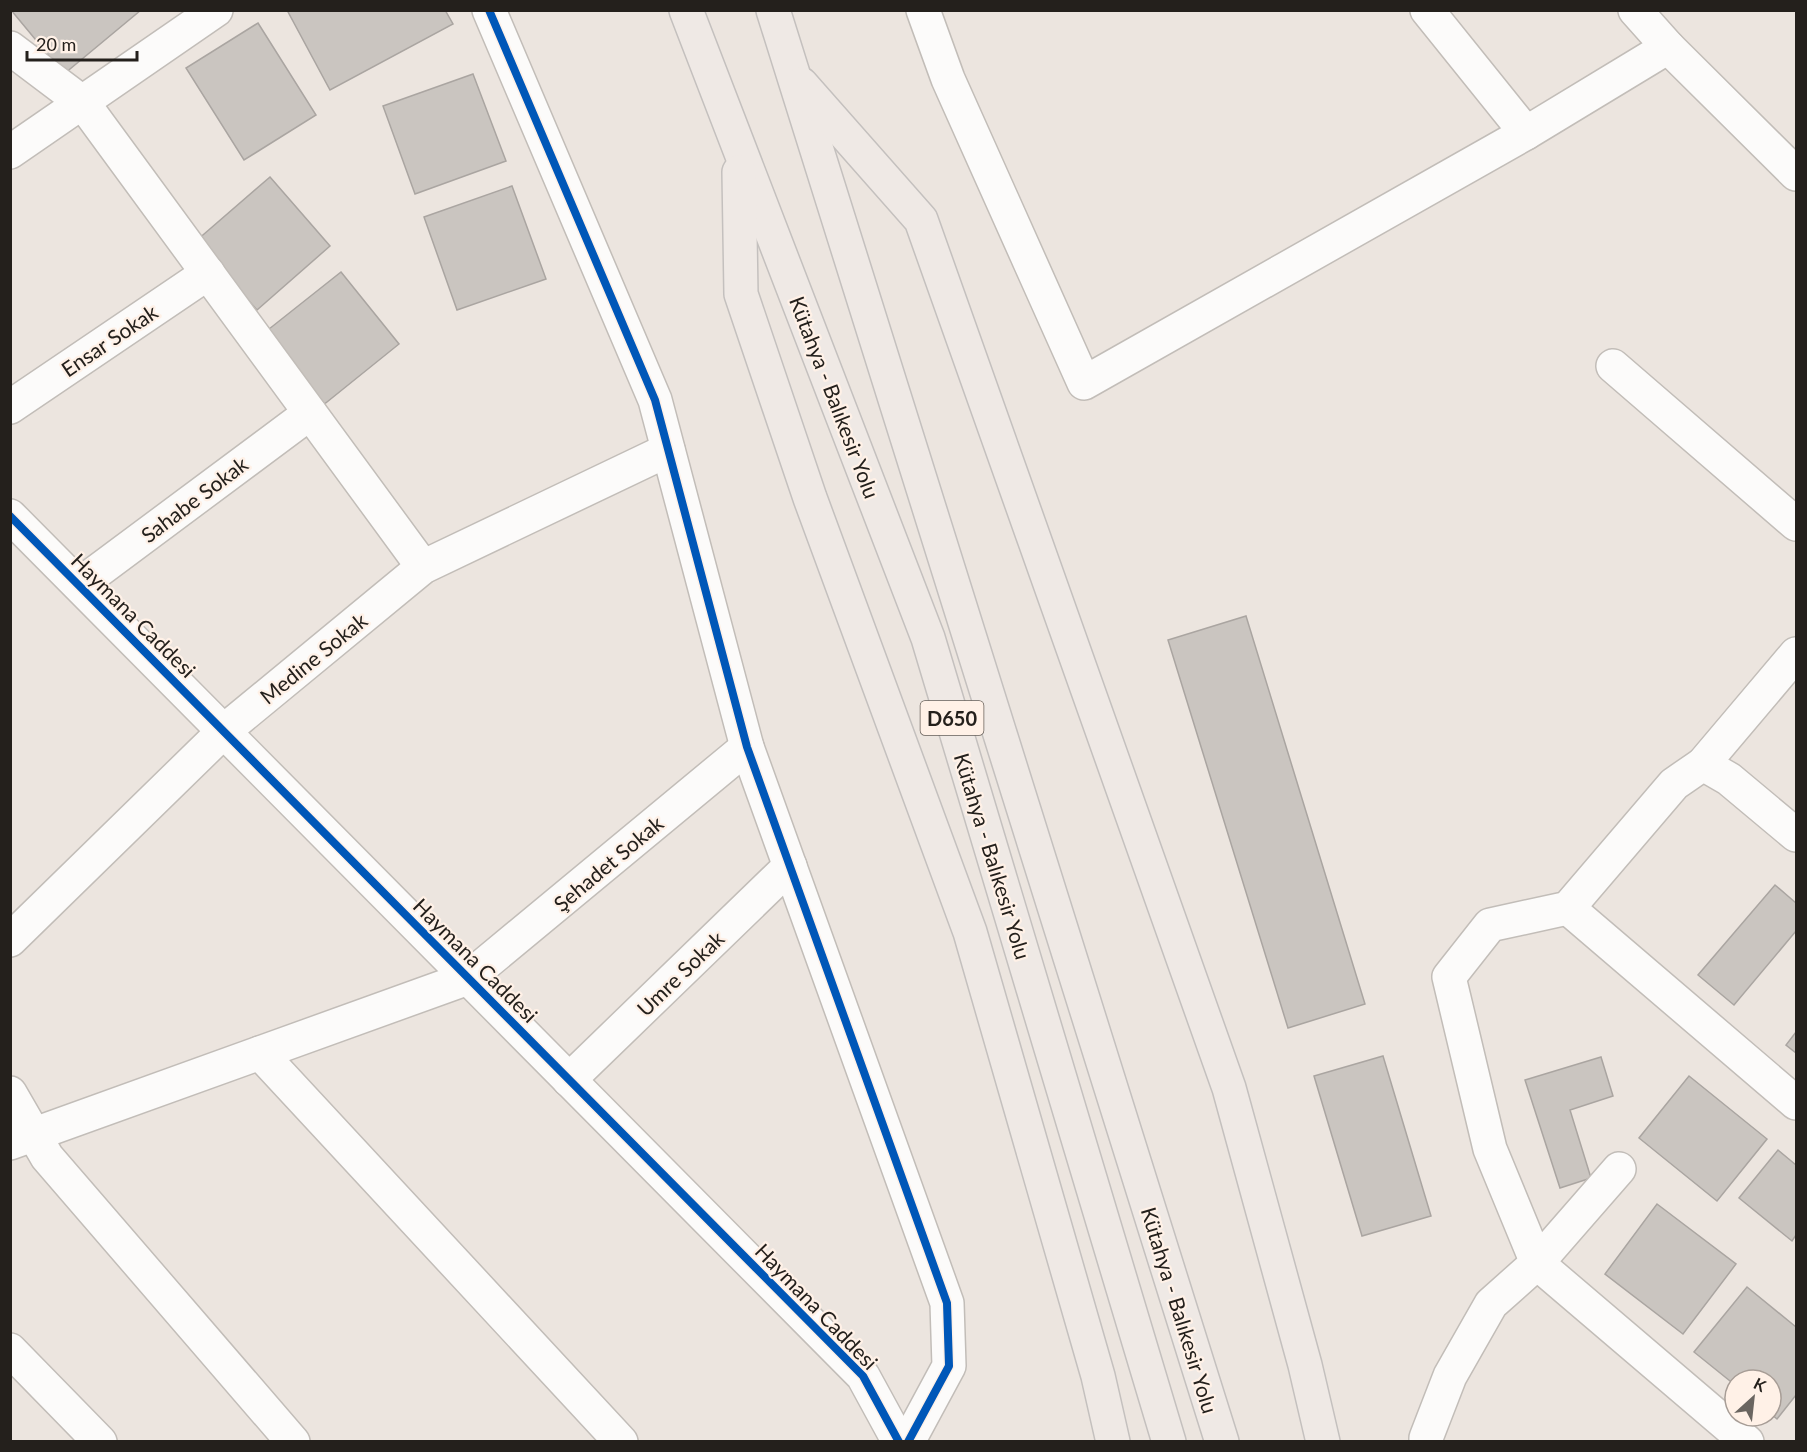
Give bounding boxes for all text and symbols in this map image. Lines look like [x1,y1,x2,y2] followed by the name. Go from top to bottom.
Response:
[27,24,136,62] scale bar
[36,33,76,55] text: 20 m
[785,292,885,502] street label: Kütahya - Balıkesir Yolu
[56,299,162,381] street label: Ensar Sokak
[136,451,253,547] street label: Sahabe Sokak
[67,548,201,682] street label: Haymana Caddesi
[255,607,372,709] street label: Medine Sokak
[920,701,984,735] road number: D650
[950,750,1036,962] street label: Kütahya - Balıkesir Yolu
[548,810,668,916] street label: Şehadet Sokak
[409,893,543,1027] street label: Haymana Caddesi
[631,925,729,1021] street label: Umre Sokak
[1137,1204,1223,1416] street label: Kütahya - Balıkesir Yolu
[751,1238,883,1374] street label: Haymana Caddesi
[1723,1368,1783,1428] north arrow
[1751,1373,1770,1396] text: K

